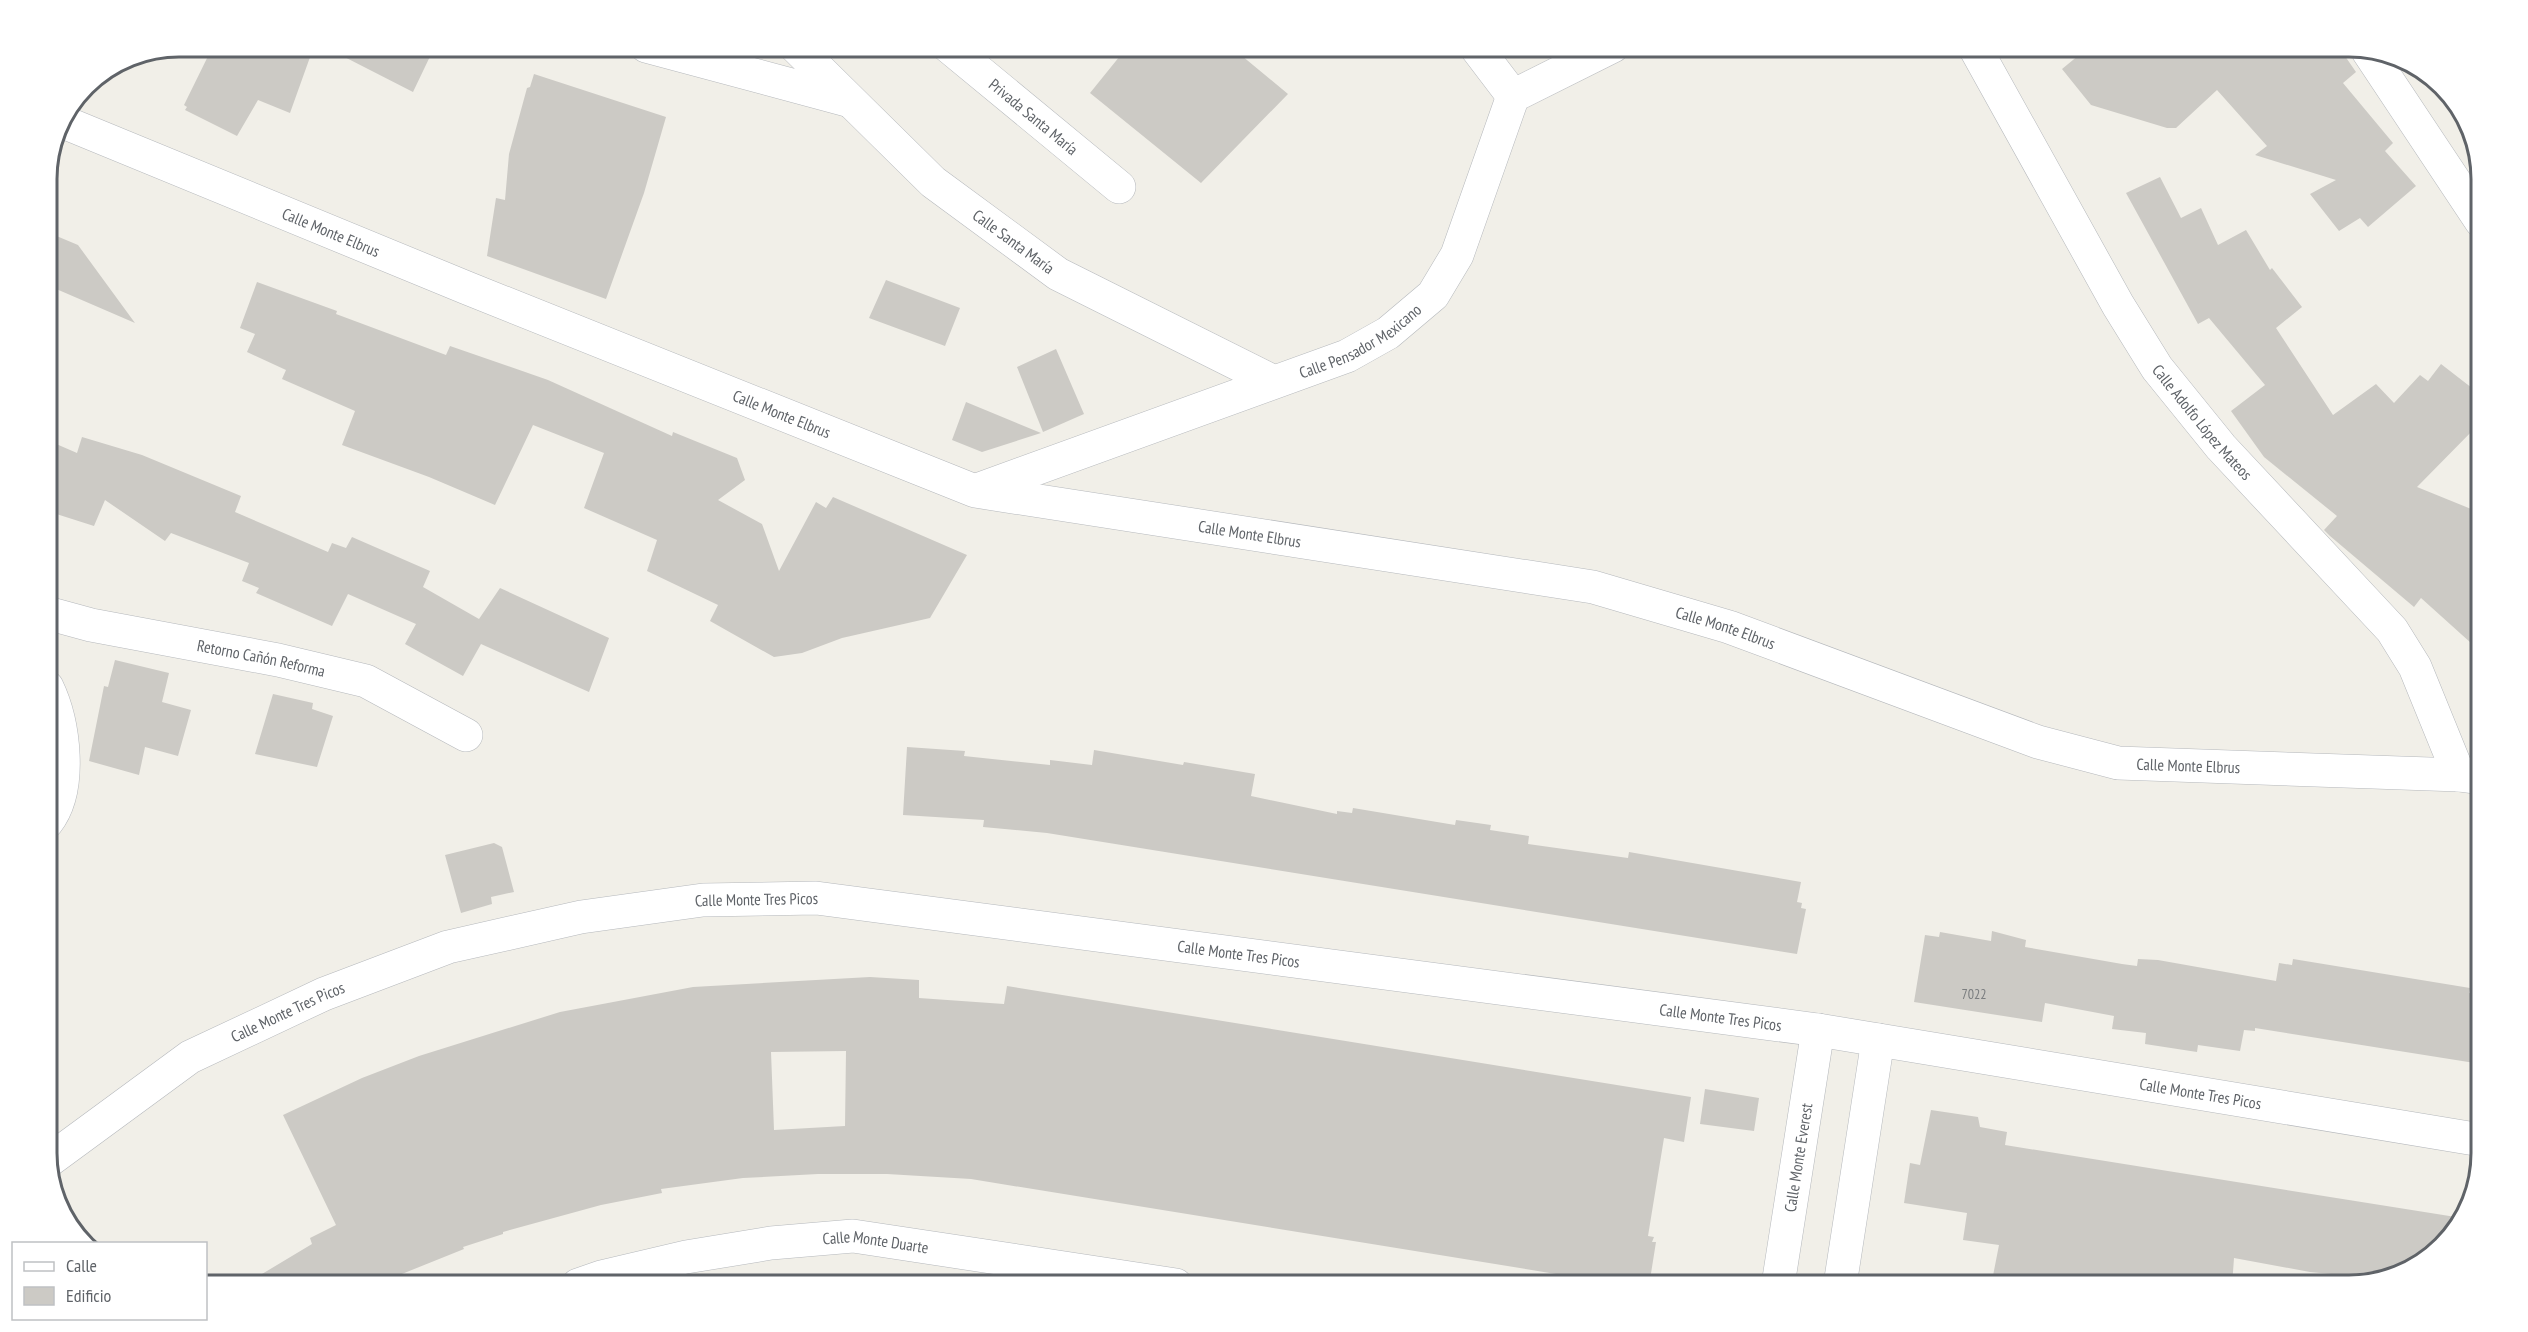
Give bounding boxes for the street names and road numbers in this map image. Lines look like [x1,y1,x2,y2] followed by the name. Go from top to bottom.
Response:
[985,74,1082,159] street label: Privada Santa María
[279,203,383,261] street label: Calle Monte Elbrus
[969,205,1058,278] street label: Calle Santa María
[1296,299,1425,383] street label: Calle Pensador Mexicano
[2148,360,2257,484] street label: Calle Adolfo López Mateos
[730,385,834,442] street label: Calle Monte Elbrus
[1197,516,1302,552] street label: Calle Monte Elbrus
[1673,602,1778,653] street label: Calle Monte Elbrus
[196,635,327,681] street label: Retorno Cañón Reforma
[2136,754,2241,777] street label: Calle Monte Elbrus
[694,888,818,911] street label: Calle Monte Tres Picos
[1176,936,1301,972] street label: Calle Monte Tres Picos
[227,977,347,1046] street label: Calle Monte Tres Picos
[1658,999,1783,1035] street label: Calle Monte Tres Picos
[2138,1074,2263,1113] street label: Calle Monte Tres Picos
[1780,1101,1816,1213] street label: Calle Monte Everest
[822,1226,930,1257] street label: Calle Monte Duarte

